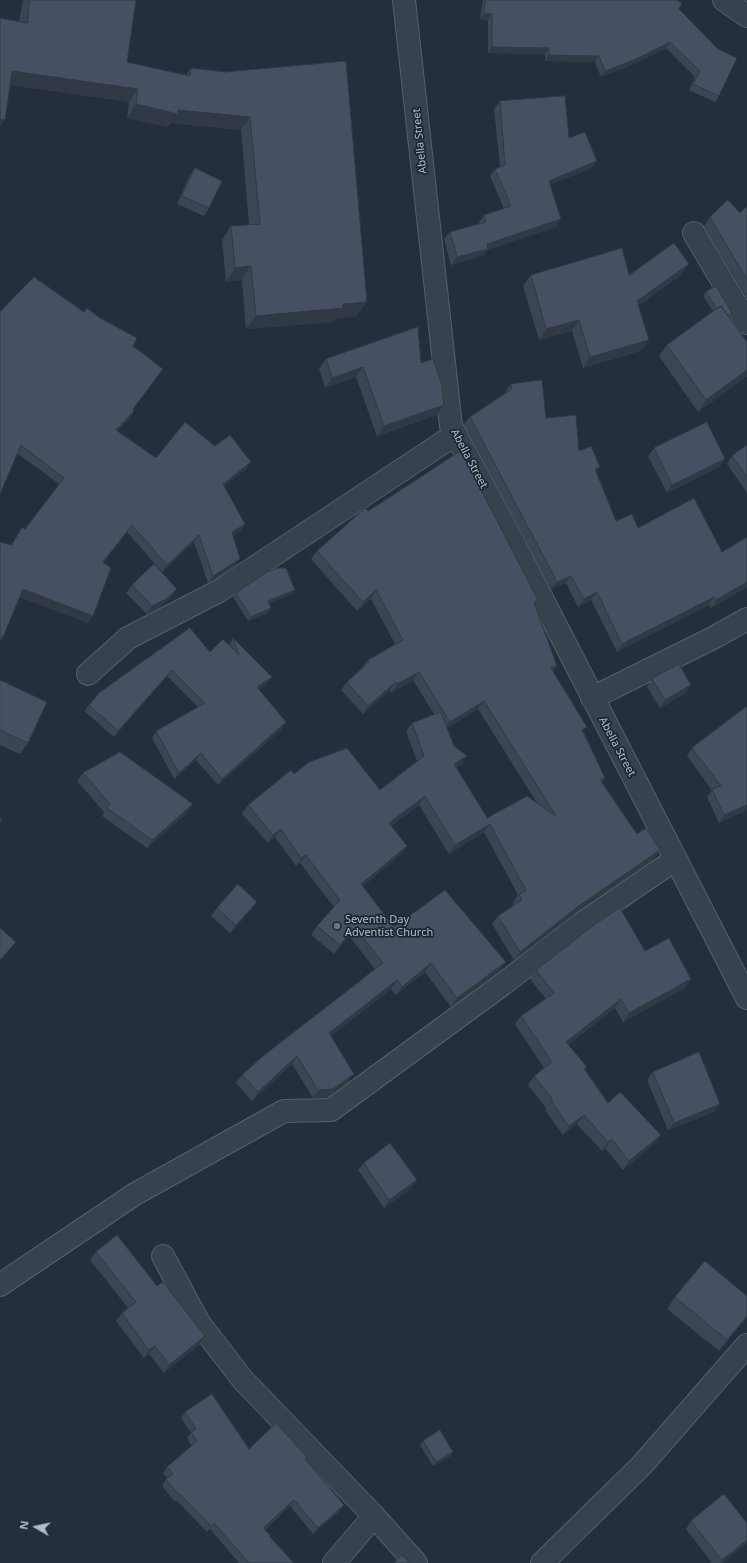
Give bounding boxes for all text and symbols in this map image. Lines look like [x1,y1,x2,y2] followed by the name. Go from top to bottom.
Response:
[410,108,430,174] street label: Abella Street
[448,427,490,491] street label: Abella Street
[596,715,638,779] street label: Abella Street
[345,913,433,939] place label: Seventh Day Adventist Church
[332,921,342,931] marker: Seventh Day Adventist Church
[16,1507,56,1547] north arrow
[16,1519,32,1531] text: N

